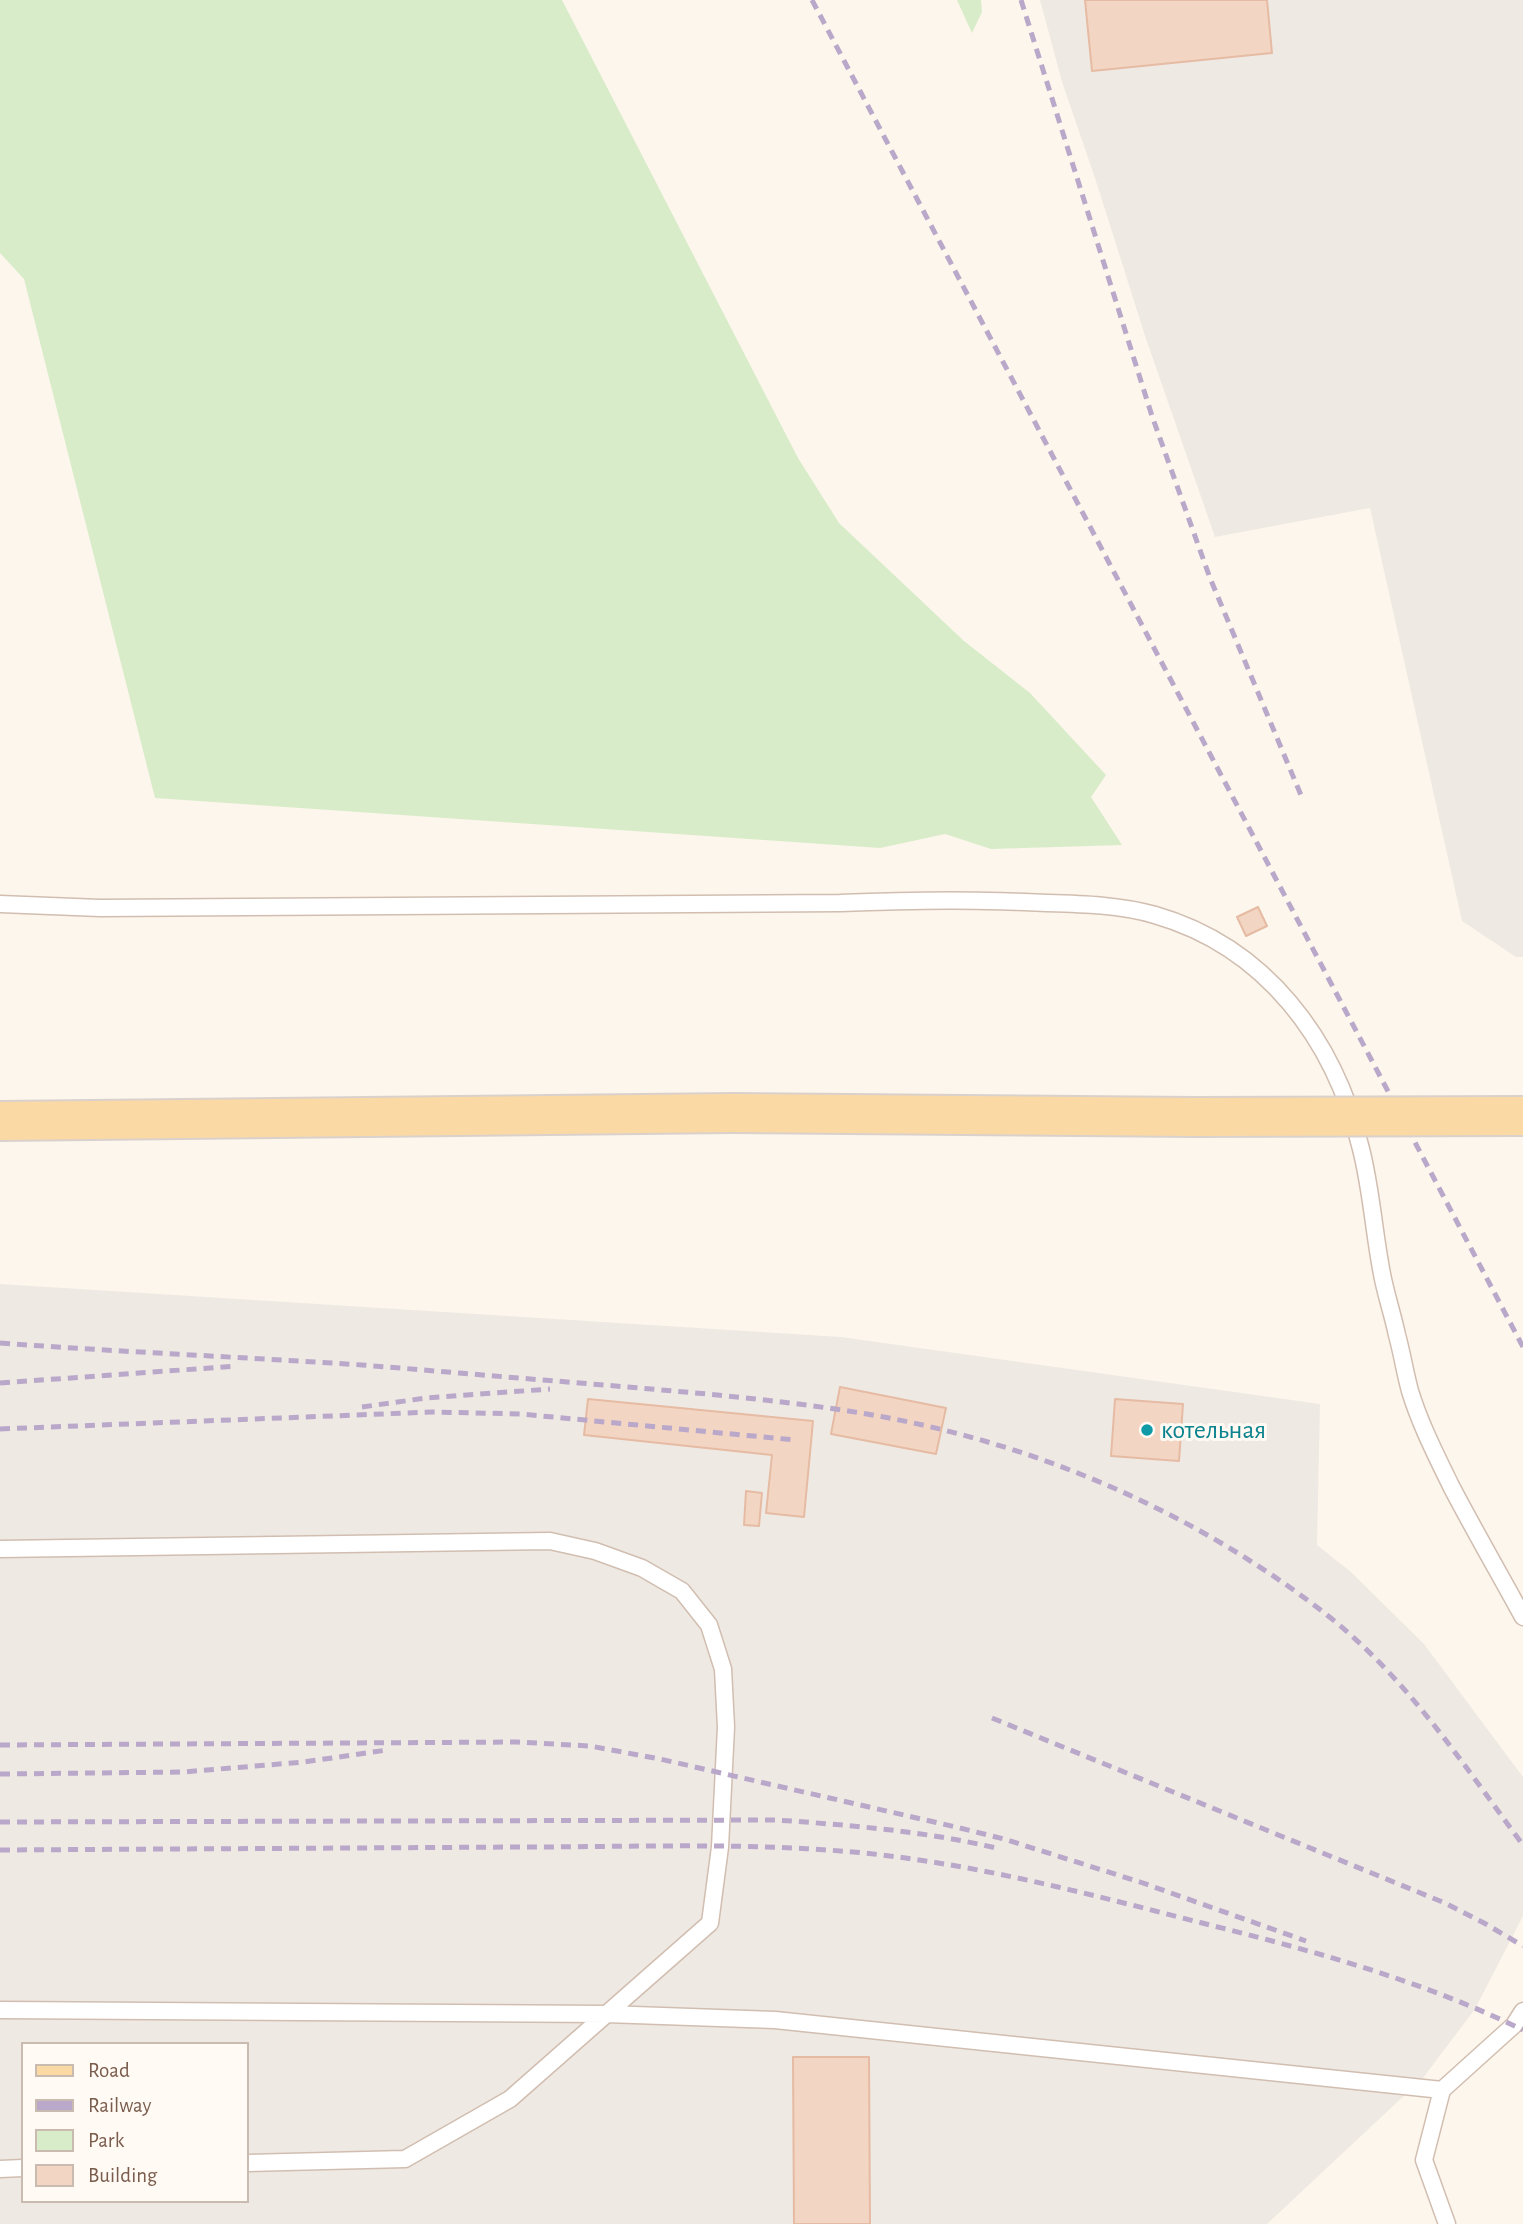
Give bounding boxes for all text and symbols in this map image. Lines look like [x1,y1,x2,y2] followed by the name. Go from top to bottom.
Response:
[1161,1414,1266,1446] place label: котельная
[1139,1422,1155,1438] marker: котельная
[21,2042,248,2203] legend
[88,2060,130,2081] text: Road
[88,2095,151,2116] text: Railway
[88,2130,124,2151] text: Park
[88,2165,157,2186] text: Building

